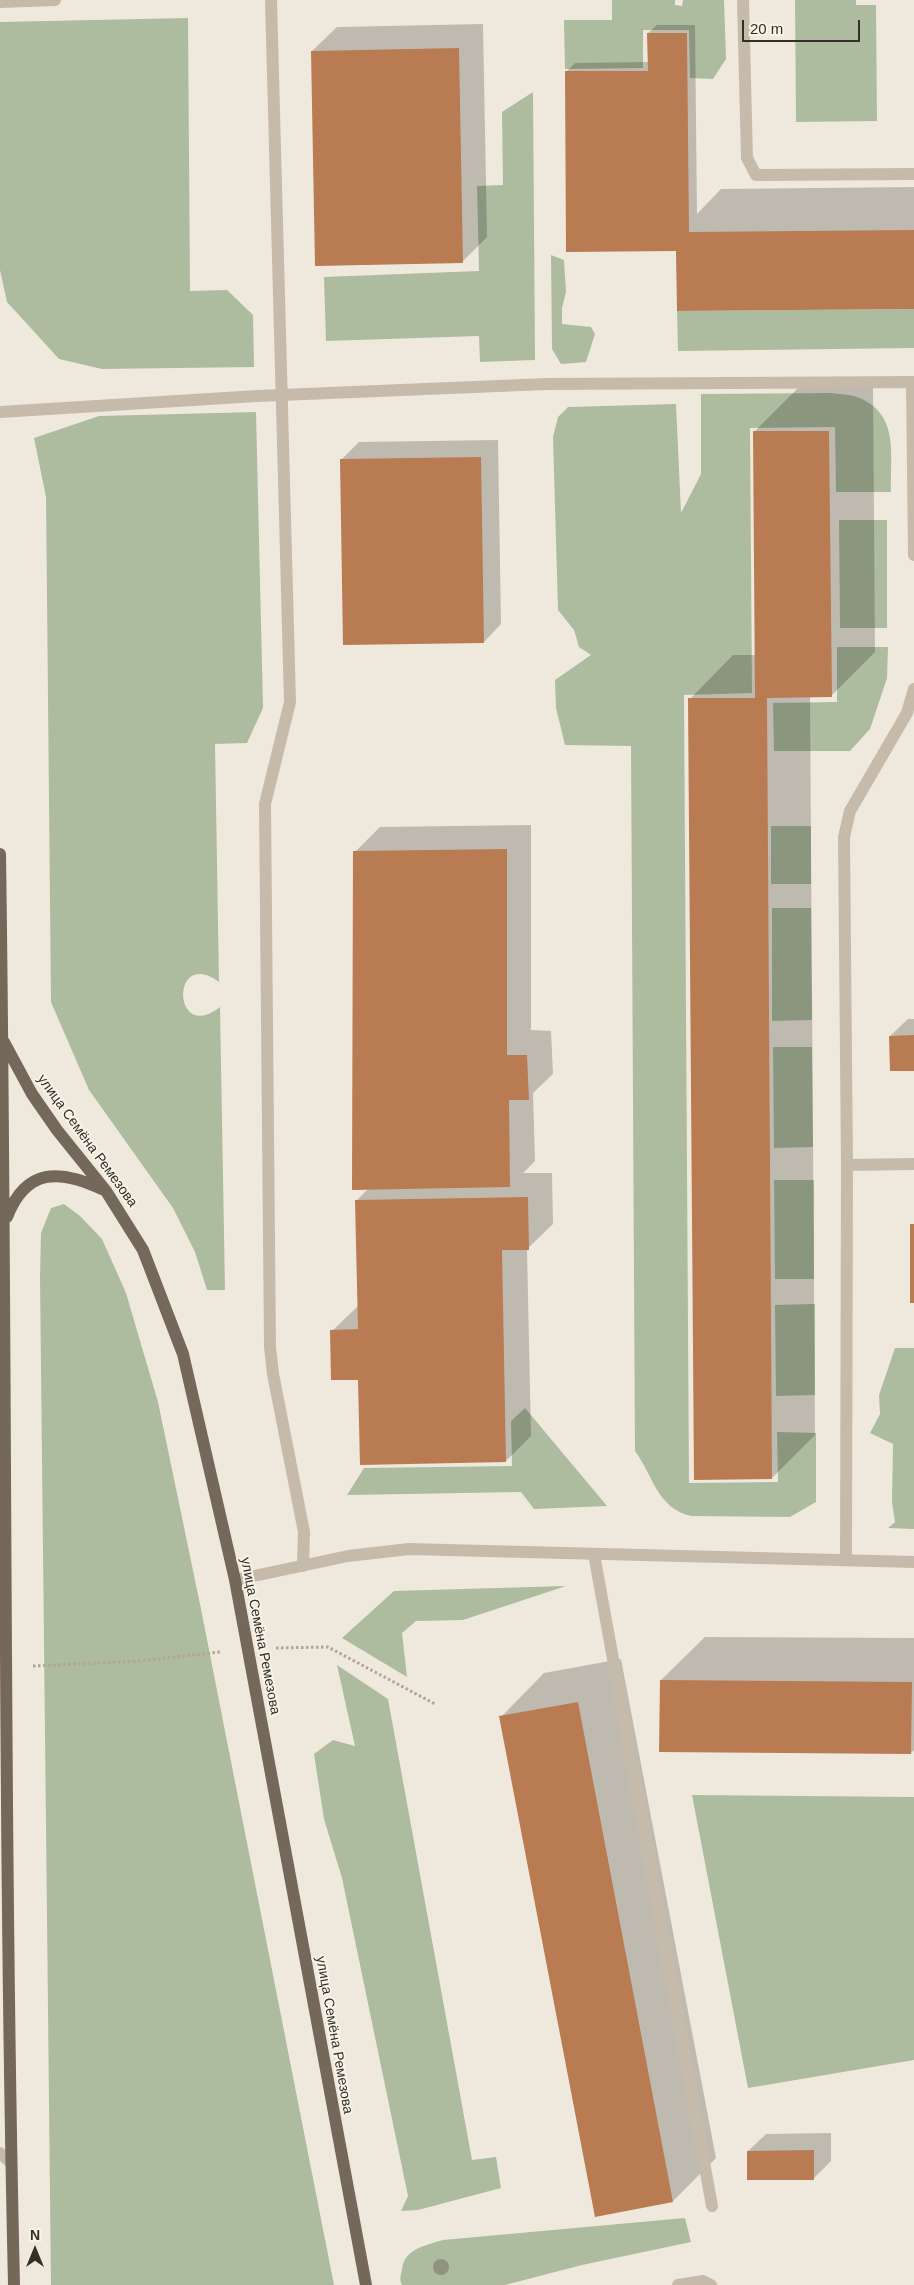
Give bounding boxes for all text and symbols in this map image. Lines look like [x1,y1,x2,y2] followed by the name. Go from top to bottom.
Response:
[744,10,862,42] scale bar
[750,20,783,37] text: 20 m
[33,1071,141,1211] street label: улица Семёна Ремезова
[237,1556,283,1716] street label: улица Семёна Ремезова
[312,1955,356,2115] street label: улица Семёна Ремезова
[10,2225,60,2275] north arrow
[30,2227,40,2243] text: N

